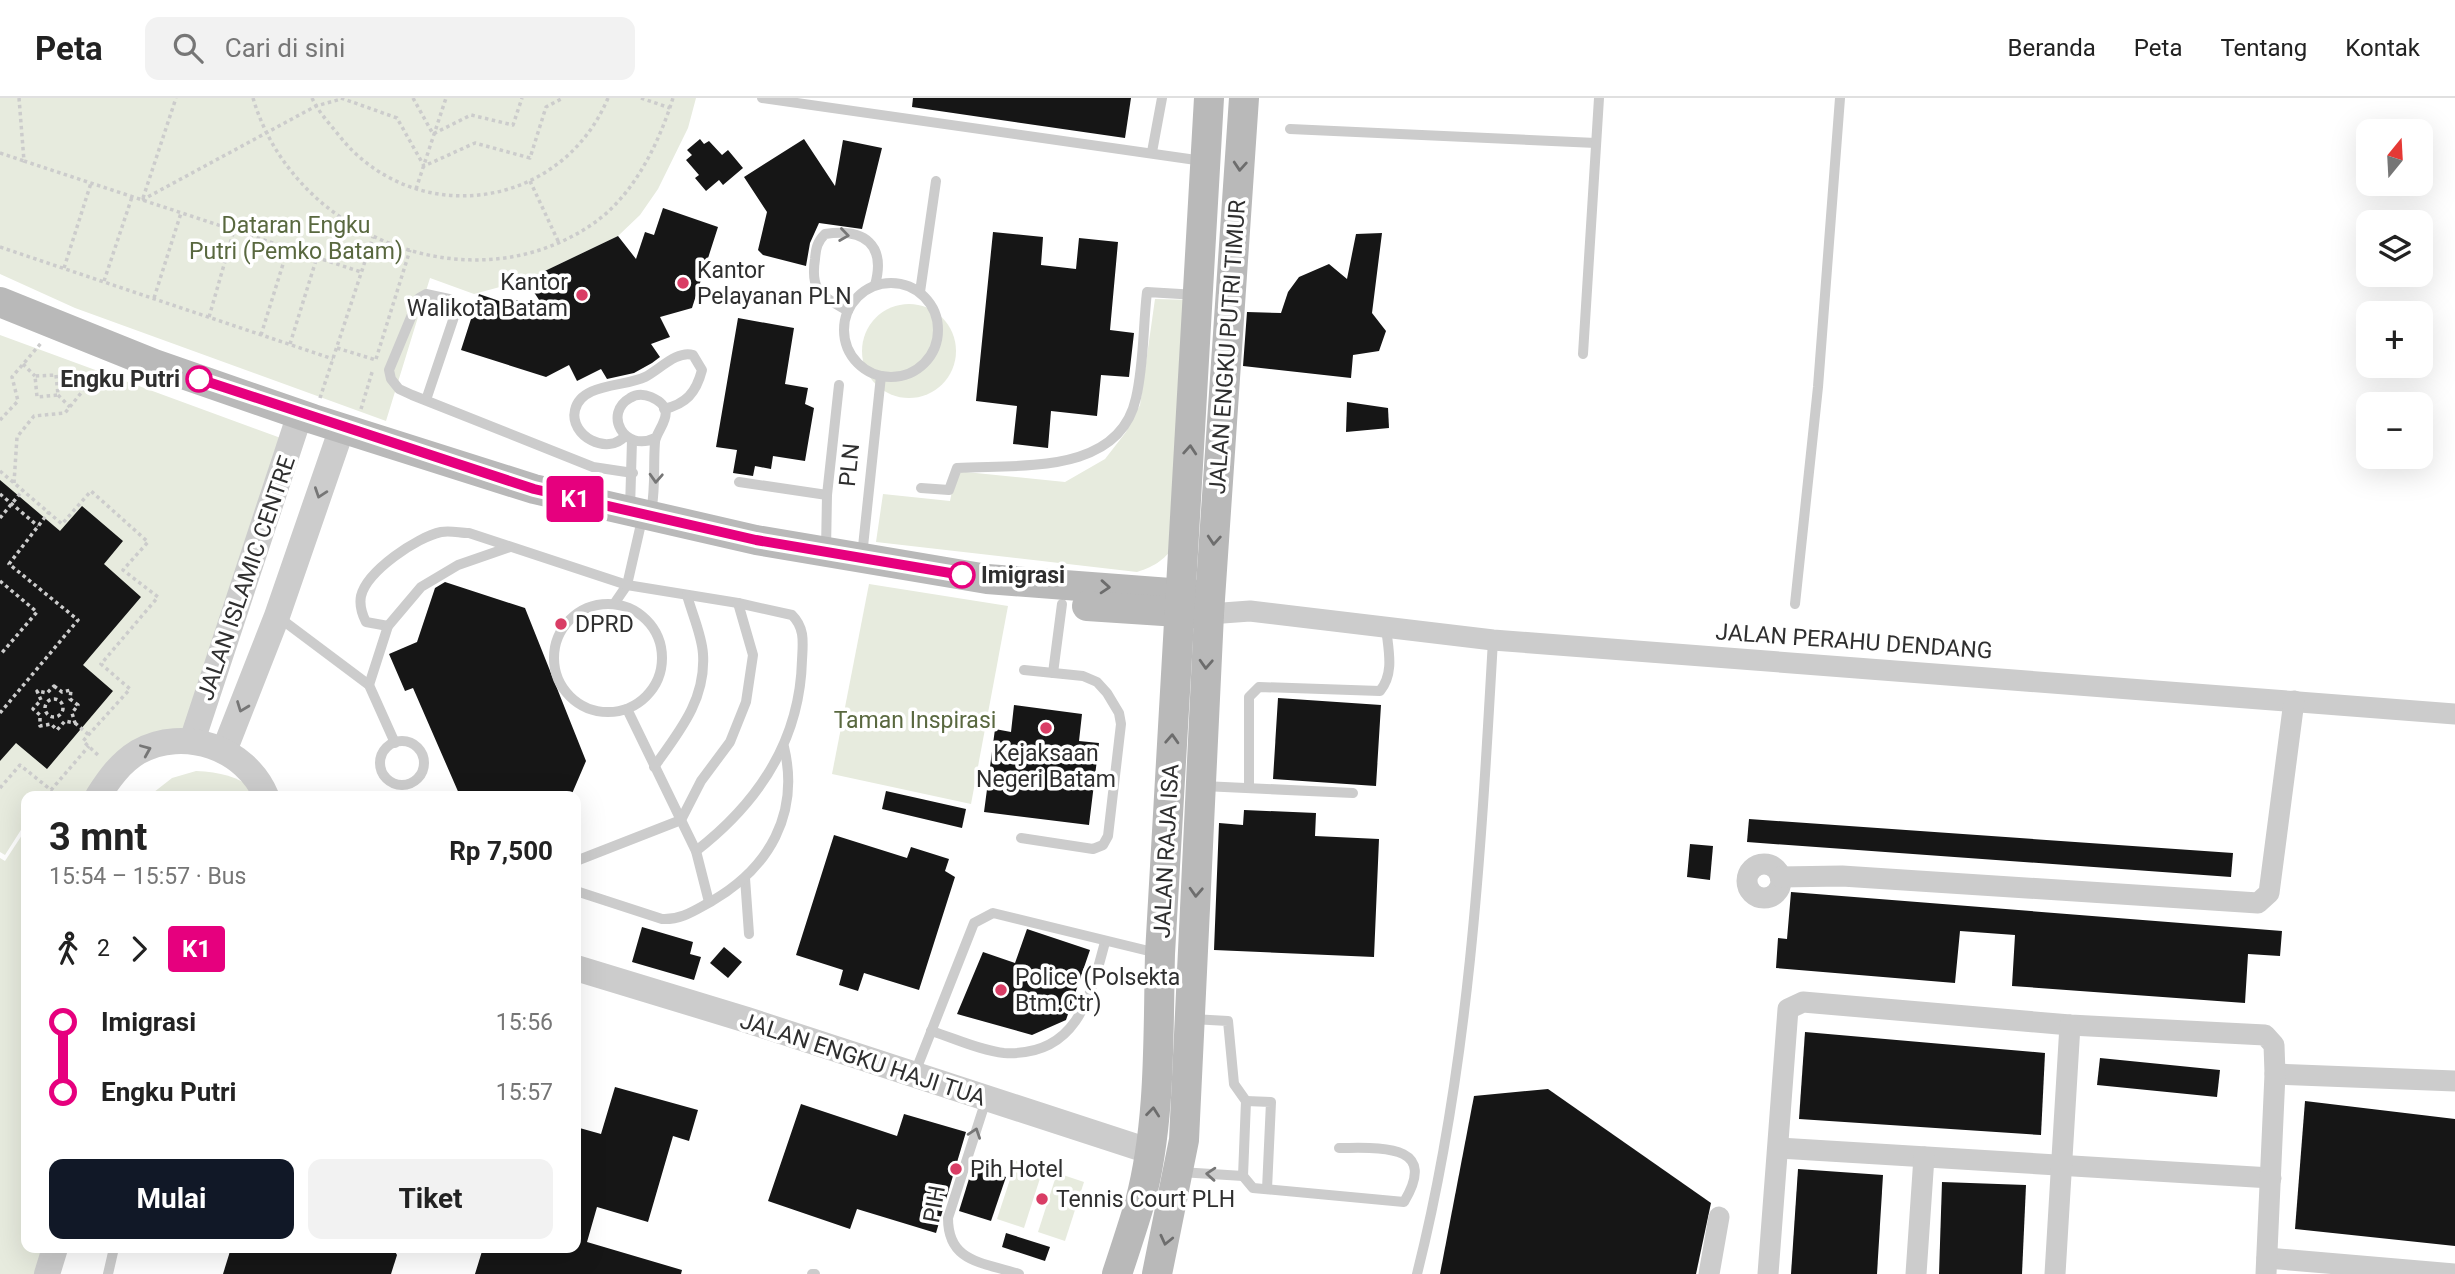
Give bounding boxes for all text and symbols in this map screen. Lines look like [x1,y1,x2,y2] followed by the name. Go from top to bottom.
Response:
[145,17,635,80] search box
[35,29,103,68] text: Peta
[169,29,207,67] icon: search
[225,33,345,63] text: Cari di sini
[2008,34,2096,62] text: Beranda
[2134,34,2182,62] text: Peta
[2220,34,2307,62] text: Tentang
[2345,34,2420,62] text: Kontak
[2356,119,2432,196] north arrow
[2356,119,2433,469] map controls
[1232,161,1247,172] one-way arrow
[1204,199,1251,495] street label: JALAN ENGKU PUTRI TIMUR
[2356,210,2433,287] button: layers
[189,212,403,265] park label: Dataran Engku Putri (Pemko Batam)
[838,227,850,242] one-way arrow
[697,257,852,310] place label: Kantor Pelayanan PLN
[407,269,568,322] place label: Kantor Walikota Batam
[675,275,691,291] marker: Kantor Pelayanan PLN
[574,287,590,303] marker: Kantor Walikota Batam
[2356,301,2433,378] button: +
[60,366,180,393] place label: Engku Putri
[186,366,212,392] marker: Engku Putri
[2356,392,2433,469] button: −
[834,442,865,488] street label: PLN
[1182,444,1197,455] one-way arrow
[192,452,301,704] street label: JALAN ISLAMIC CENTRE
[648,473,663,484] one-way arrow
[544,476,606,522] line badge: K1
[560,485,590,513] text: K1
[314,486,328,499] one-way arrow
[1207,534,1222,545] one-way arrow
[949,562,975,588] marker: Imigrasi
[981,562,1065,589] place label: Imigrasi
[1100,579,1111,594] one-way arrow
[575,611,634,638] place label: DPRD
[553,616,569,632] marker: DPRD
[1715,618,1993,665] street label: JALAN PERAHU DENDANG
[1199,659,1214,670] one-way arrow
[236,700,250,712] one-way arrow
[834,707,996,734] park label: Taman Inspirasi
[1038,720,1054,736] marker: Kejaksaan Negeri Batam
[1165,733,1180,744] one-way arrow
[976,740,1116,793] place label: Kejaksaan Negeri Batam
[139,744,151,758] one-way arrow
[1148,763,1185,939] street label: JALAN RAJA ISA
[49,815,147,859] text: 3 mnt
[449,836,553,866] text: Rp 7,500
[49,863,246,890] text: 15:54 – 15:57 · Bus
[1188,886,1203,897] one-way arrow
[49,930,87,968] icon: walk
[120,930,158,968] icon: forward
[97,935,110,962] text: 2
[182,935,211,963] text: K1
[1015,964,1180,1017] place label: Police (Polsekta Btm.Ctr)
[993,982,1009,998] marker: Police (Polsekta Btm.Ctr)
[101,1007,196,1037] text: Imigrasi
[737,1007,989,1112] street label: JALAN ENGKU HAJI TUA
[496,1009,553,1036] text: 15:56
[101,1077,236,1107] text: Engku Putri
[496,1079,553,1106] text: 15:57
[1145,1107,1160,1118] one-way arrow
[967,1128,981,1140] one-way arrow
[970,1156,1063,1183] place label: Pih Hotel
[49,1159,294,1239] button: Mulai
[308,1159,553,1239] button: Tiket
[948,1161,964,1177] marker: Pih Hotel
[1205,1167,1216,1182] one-way arrow
[918,1183,951,1225] street label: PIH
[1056,1186,1235,1213] place label: Tennis Court PLH
[1034,1191,1050,1207] marker: Tennis Court PLH
[1160,1234,1174,1246] one-way arrow

